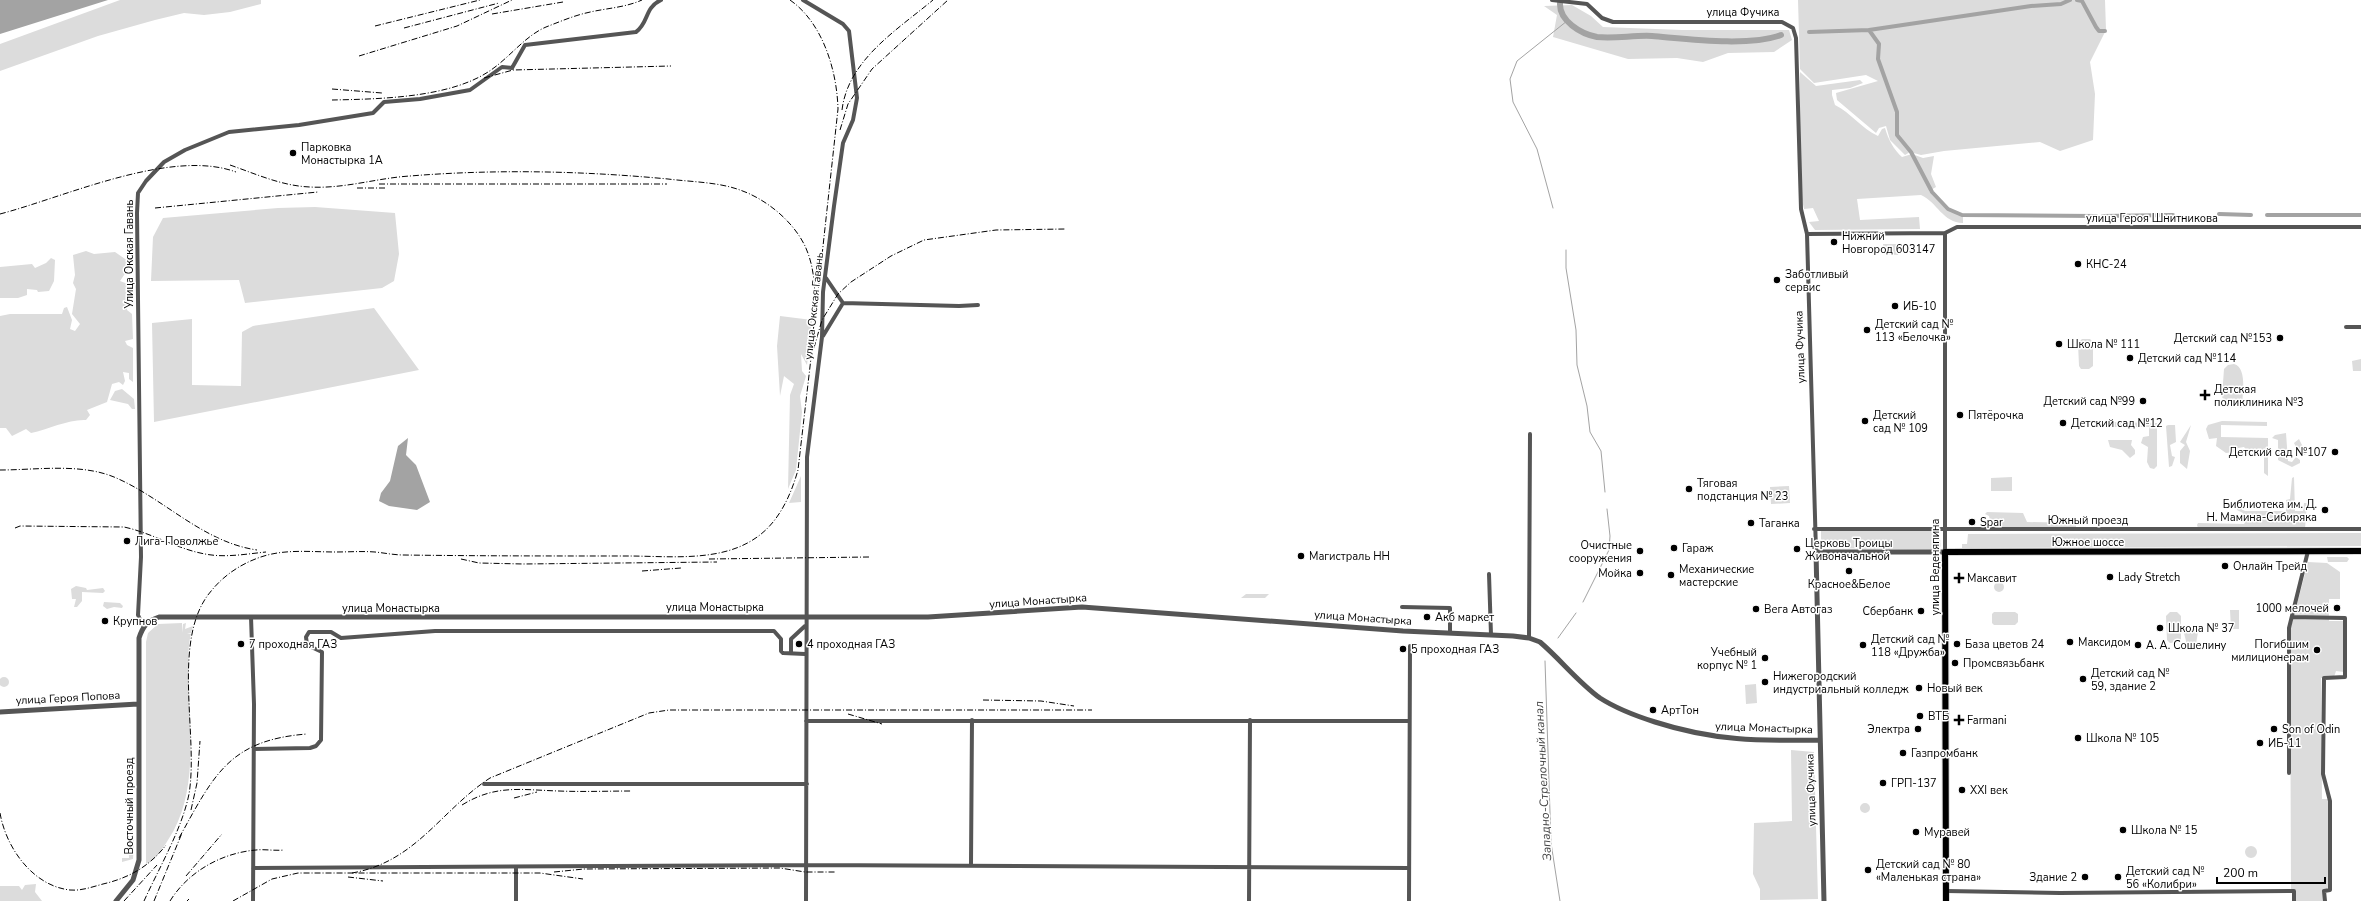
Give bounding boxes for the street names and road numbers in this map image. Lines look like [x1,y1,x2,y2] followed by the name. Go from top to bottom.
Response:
[1707,5,1779,20] street label: улица Фучика
[122,199,137,309] street label: Улица Окская Гавань
[2086,211,2218,226] street label: улица Героя Шнитникова
[801,251,827,361] street label: улица Окская Гавань
[1791,310,1809,384] street label: улица Фучика
[2048,513,2129,528] street label: Южный проезд
[1928,518,1943,616] street label: улица Веденяпина
[2052,535,2124,550] street label: Южное шоссе
[989,590,1087,612] street label: улица Монастырка
[666,600,764,615] street label: улица Монастырка
[342,601,440,616] street label: улица Монастырка
[1314,607,1412,629] street label: улица Монастырка
[15,688,121,708] street label: улица Героя Попова
[1715,719,1813,737] street label: улица Монастырка
[1802,753,1820,827] street label: улица Фучика
[122,757,137,855] street label: Восточный проезд

